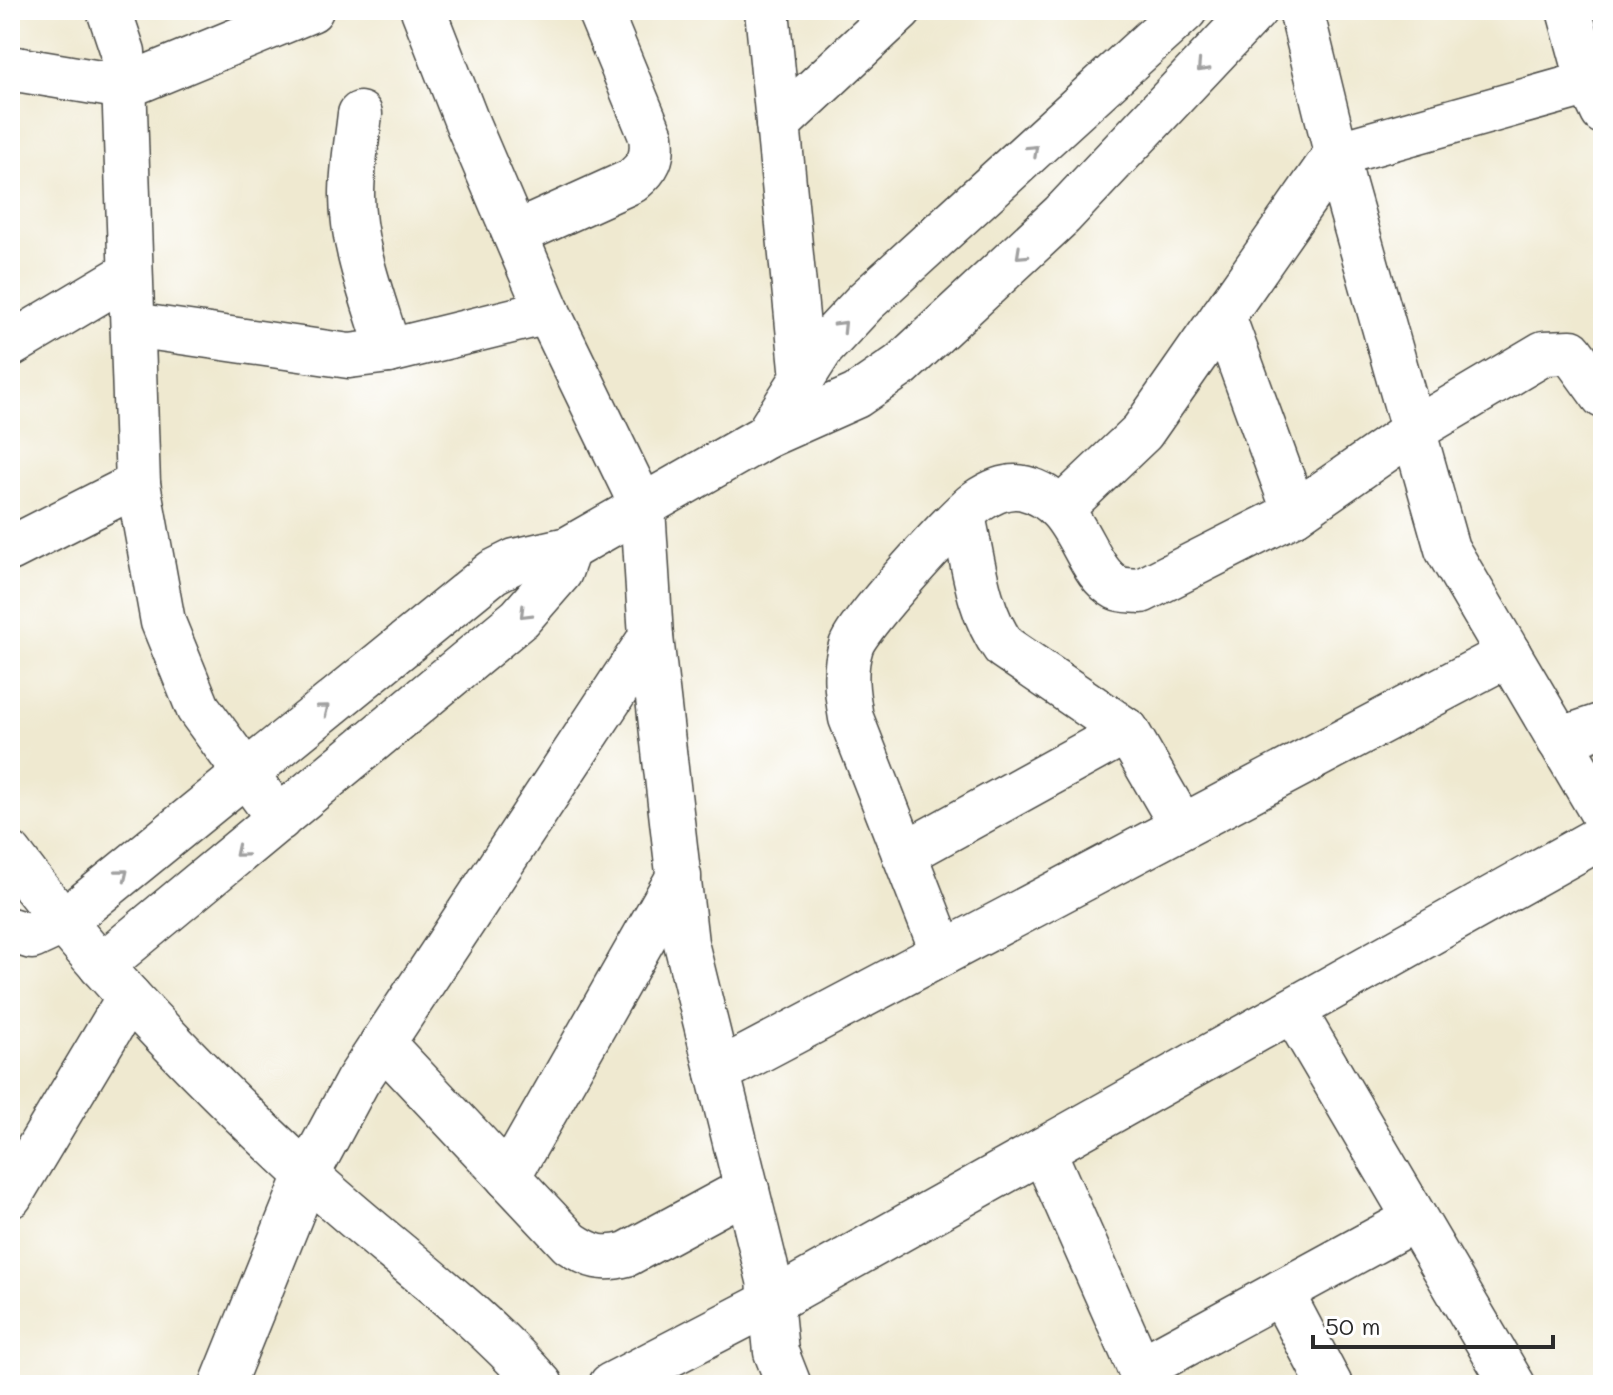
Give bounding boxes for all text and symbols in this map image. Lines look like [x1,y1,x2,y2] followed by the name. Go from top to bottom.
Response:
[1196,58,1211,72] one-way arrow
[1024,144,1038,159] one-way arrow
[1016,244,1030,259] one-way arrow
[833,321,848,335] one-way arrow
[520,604,534,618] one-way arrow
[315,705,330,719] one-way arrow
[235,842,249,857] one-way arrow
[113,869,128,884] one-way arrow
[1313,1299,1553,1349] scale bar
[1325,1310,1381,1341] text: 50 m

